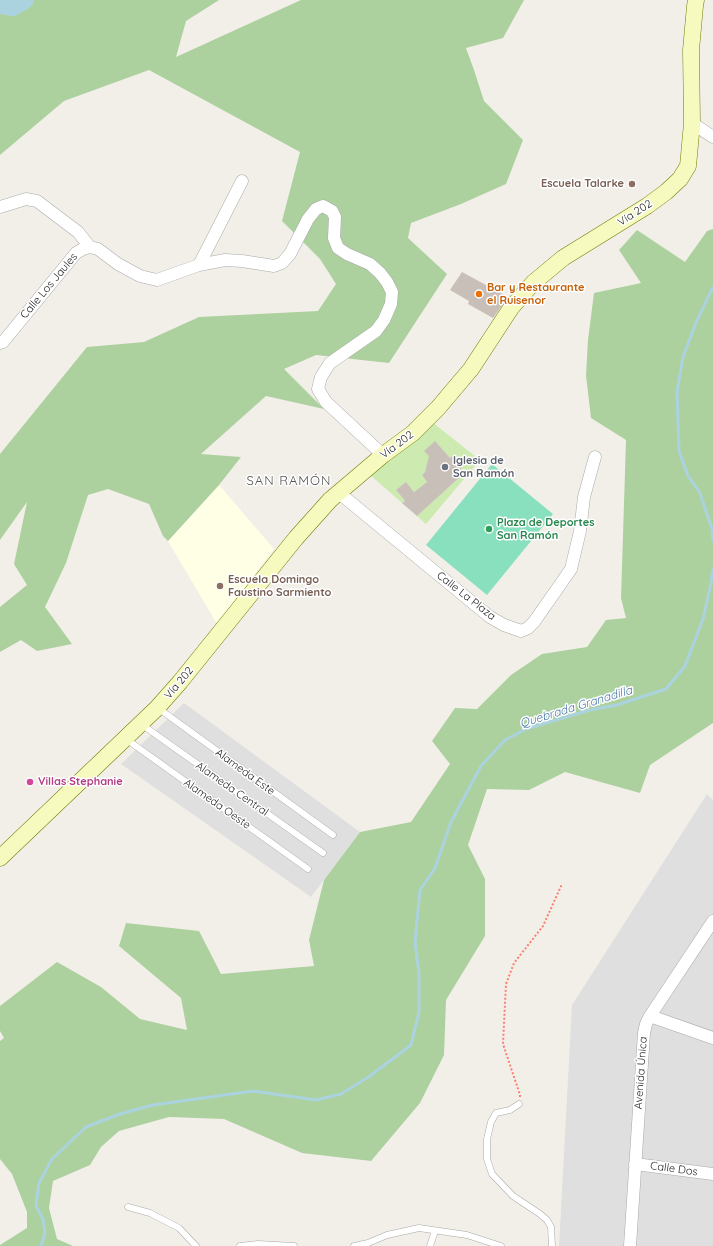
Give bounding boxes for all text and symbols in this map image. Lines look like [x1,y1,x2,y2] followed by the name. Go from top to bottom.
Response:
[541,177,624,191] place label: Escuela Talarke
[627,179,637,189] marker: Escuela Talarke
[615,197,655,229] street label: Vía 202
[18,251,80,321] street label: Calle Los Jaules
[487,281,585,307] place label: Bar y Restaurante el Ruisenor
[474,289,484,299] marker: Bar y Restaurante el Ruisenor
[378,428,416,462] street label: Vía 202
[453,454,514,480] place label: Iglesia de San Ramón
[440,462,450,472] marker: Iglesia de San Ramón
[246,473,332,489] district label: SAN RAMÓN
[497,516,595,542] place label: Plaza de Deportes San Ramón
[484,524,494,534] marker: Plaza de Deportes San Ramón
[434,569,498,623] street label: Calle La Plaza
[228,573,331,599] place label: Escuela Domingo Faustino Sarmiento
[215,581,225,591] marker: Escuela Domingo Faustino Sarmiento
[162,664,196,702] street label: Vía 202
[518,683,634,731] water label: Quebrada Granadilla
[213,746,277,798] street label: Alameda Este
[193,759,271,819] street label: Alameda Central
[38,775,123,789] place label: Villas Stephanie
[181,776,253,832] street label: Alameda Oeste
[25,777,35,787] marker: Villas Stephanie
[632,1036,650,1110] street label: Avenida Única
[649,1159,699,1179] street label: Calle Dos

